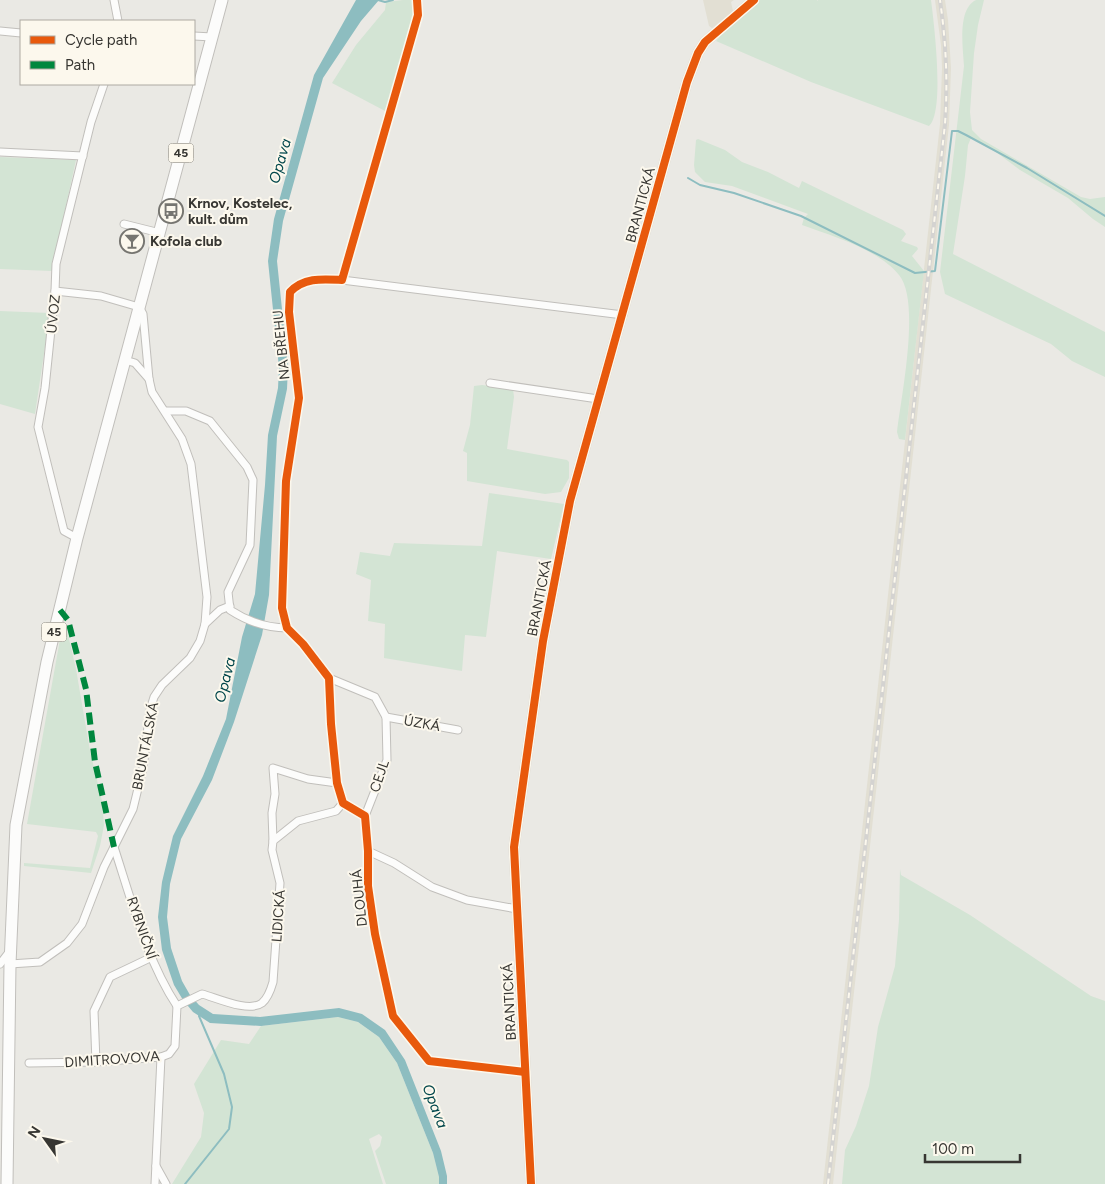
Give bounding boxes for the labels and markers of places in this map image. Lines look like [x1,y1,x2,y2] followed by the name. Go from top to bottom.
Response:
[188,195,293,228] place label: Krnov, Kostelec, kult. dům
[158,198,184,224] bus stop icon: Krnov, Kostelec, kult. dům
[119,228,145,254] bar icon: Kofola club
[150,233,222,250] place label: Kofola club

